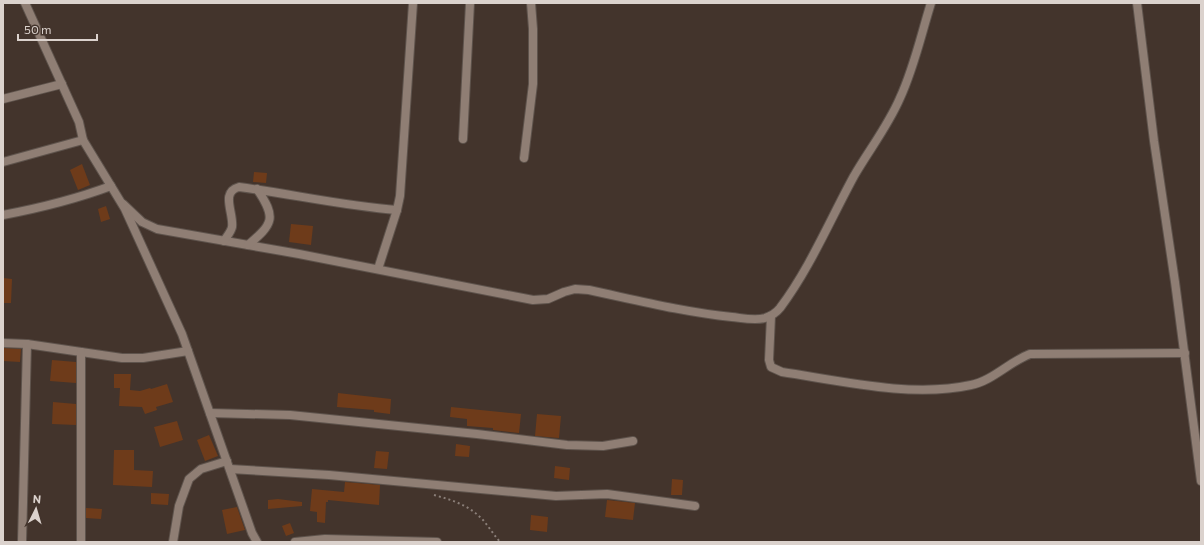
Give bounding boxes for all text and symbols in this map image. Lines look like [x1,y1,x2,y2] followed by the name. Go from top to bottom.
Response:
[18,16,97,42] scale bar
[24,22,52,36] text: 50 m
[16,489,56,529] north arrow
[32,492,42,505] text: N

